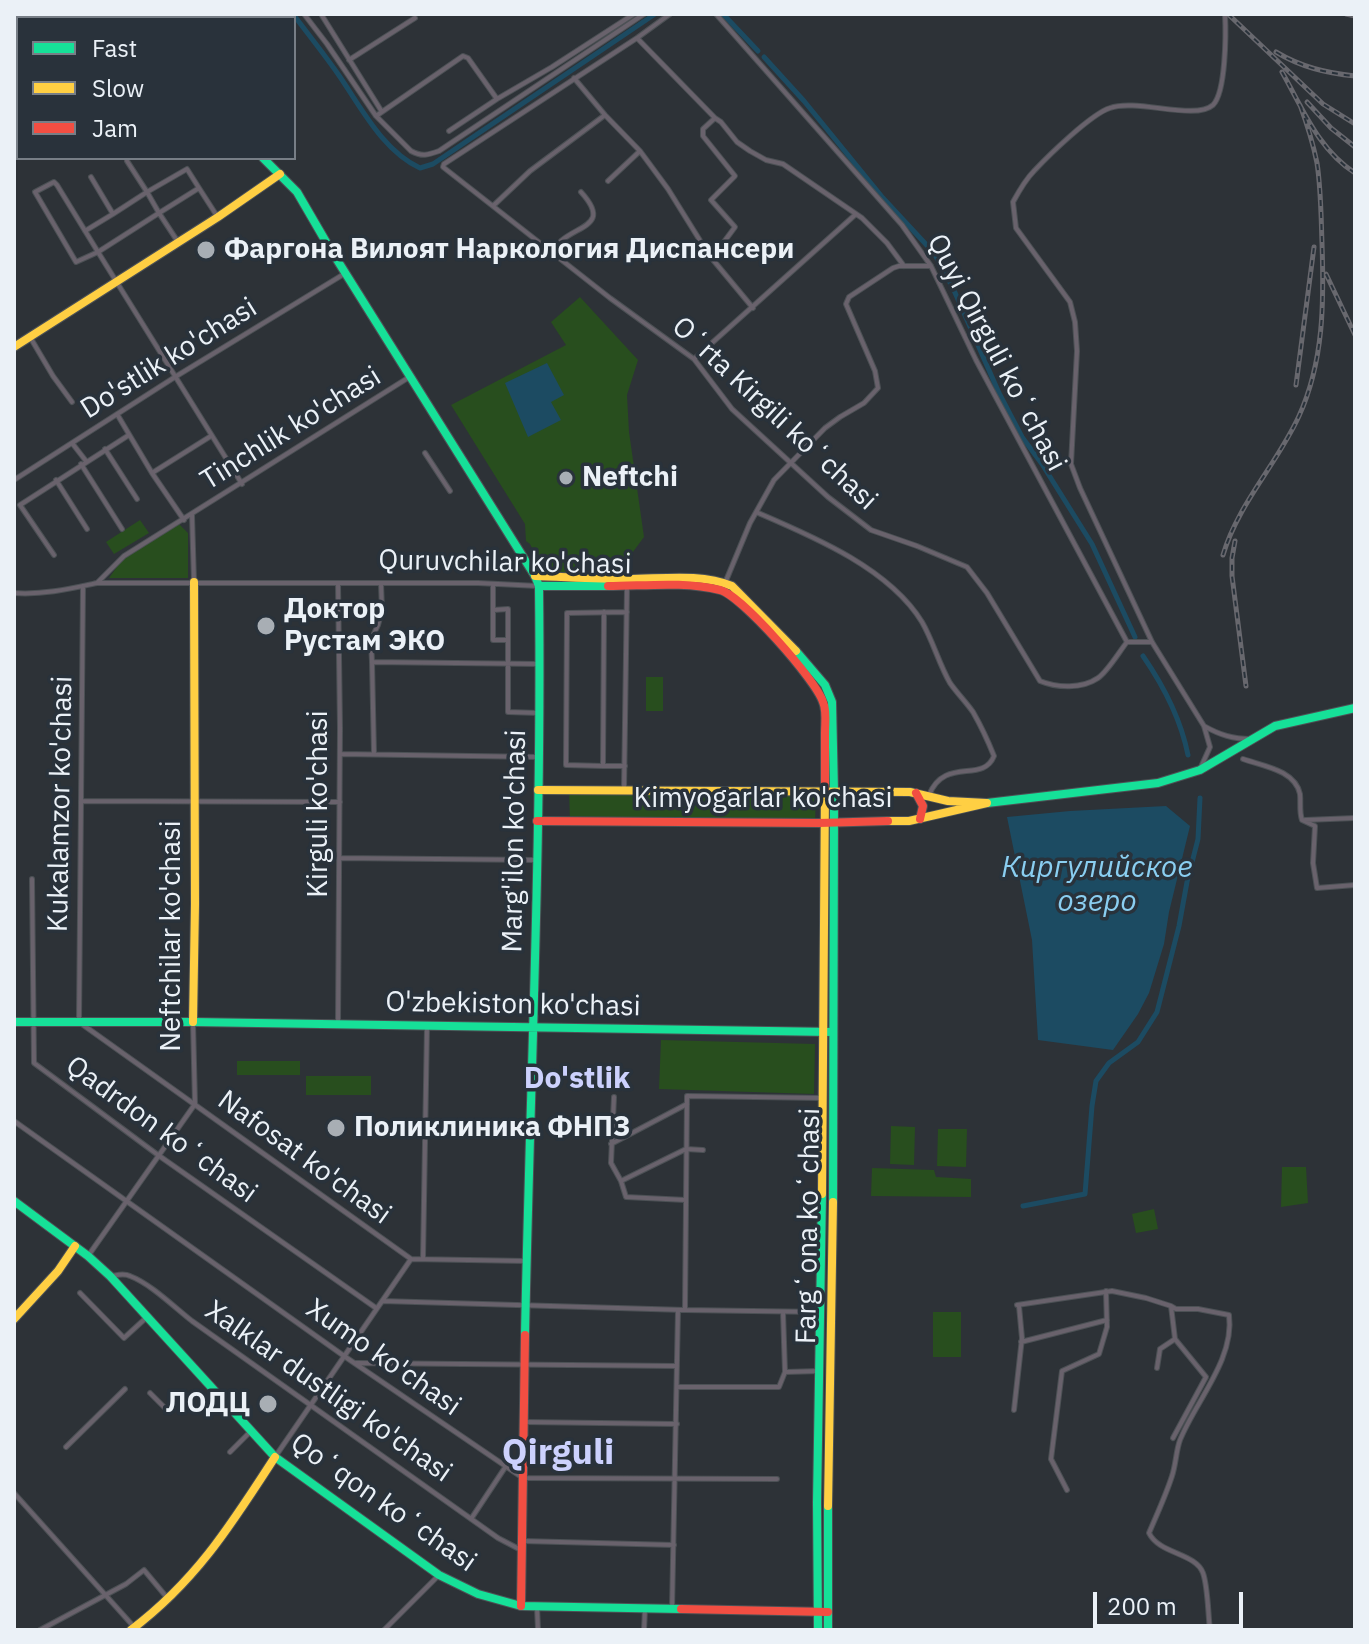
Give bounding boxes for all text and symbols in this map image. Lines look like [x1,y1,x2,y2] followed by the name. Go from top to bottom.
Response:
[16,16,296,160] legend
[92,32,137,64] text: Fast
[92,72,144,104] text: Slow
[92,112,138,144] text: Jam
[919,229,1073,477] street label: Quyi Qirguli koʻchasi
[224,233,794,267] place label: Фаргона Вилоят Наркология Диспансери
[195,239,217,261] marker: Фаргона Вилоят Наркология Диспансери
[75,291,263,427] street label: Do'stlik ko'chasi
[664,310,884,518] street label: Oʻrta Kirgili koʻchasi
[195,360,387,498] street label: Tinchlik ko'chasi
[582,461,678,495] place label: Neftchi
[557,469,575,487] marker: Neftchi
[378,544,632,582] street label: Quruvchilar ko'chasi
[284,593,445,659] place label: Доктор Рустам ЭКО
[255,615,277,637] marker: Доктор Рустам ЭКО
[42,676,80,932] street label: Kukalamzor ko'chasi
[302,710,336,898] street label: Kirguli ko'chasi
[496,729,534,953] street label: Marg'ilon ko'chasi
[633,782,893,816] street label: Kimyogarlar ko'chasi
[155,820,189,1052] street label: Neftchilar ko'chasi
[1001,850,1193,920] water label: Киргулийское озеро
[385,986,641,1024] street label: O'zbekiston ko'chasi
[59,1049,263,1211] street label: Qadrdon koʻchasi
[524,1061,630,1097] district label: Do'stlik
[211,1084,397,1232] street label: Nafosat ko'chasi
[790,1108,828,1344] street label: Fargʻona koʻchasi
[354,1111,630,1145] place label: Поликлиника ФНПЗ
[325,1117,347,1139] marker: Поликлиника ФНПЗ
[299,1292,467,1424] street label: Xumo ko'chasi
[198,1294,458,1490] street label: Xalklar dustligi ko'chasi
[166,1387,250,1421] place label: ЛОДЦ
[257,1393,279,1415] marker: ЛОДЦ
[284,1426,482,1580] street label: Qoʻqon koʻchasi
[502,1432,614,1476] district label: Qirguli
[1097,1576,1247,1626] scale bar
[1107,1590,1177,1622] text: 200 m

